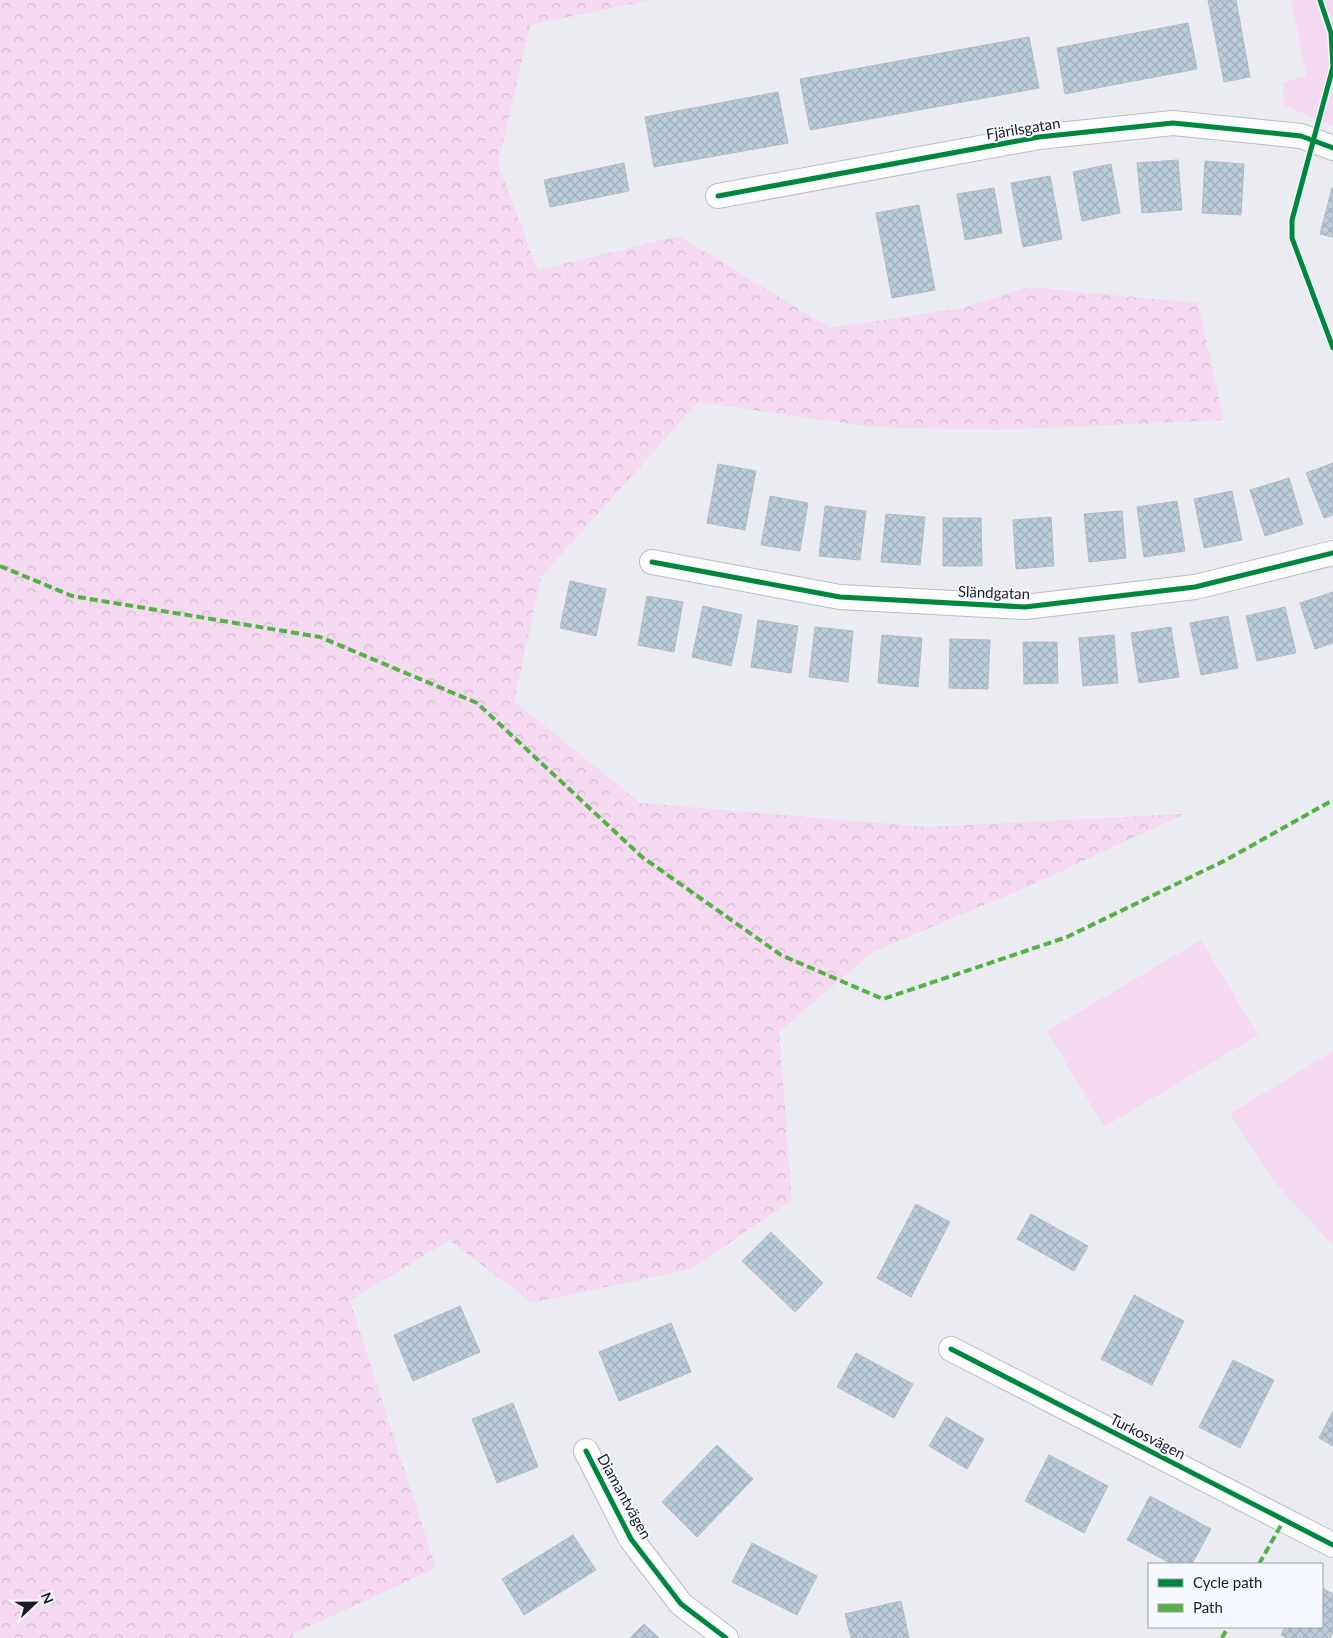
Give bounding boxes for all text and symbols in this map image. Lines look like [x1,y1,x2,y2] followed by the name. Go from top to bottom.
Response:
[985,113,1061,143] street label: Fjärilsgatan
[958,582,1030,602] street label: Sländgatan
[1107,1409,1189,1463] street label: Turkosvägen
[594,1450,656,1542] street label: Diamantvägen
[1148,1563,1323,1628] legend
[1193,1573,1262,1591] text: Cycle path
[10,1578,60,1628] north arrow
[38,1590,57,1606] text: N
[1193,1598,1223,1616] text: Path

